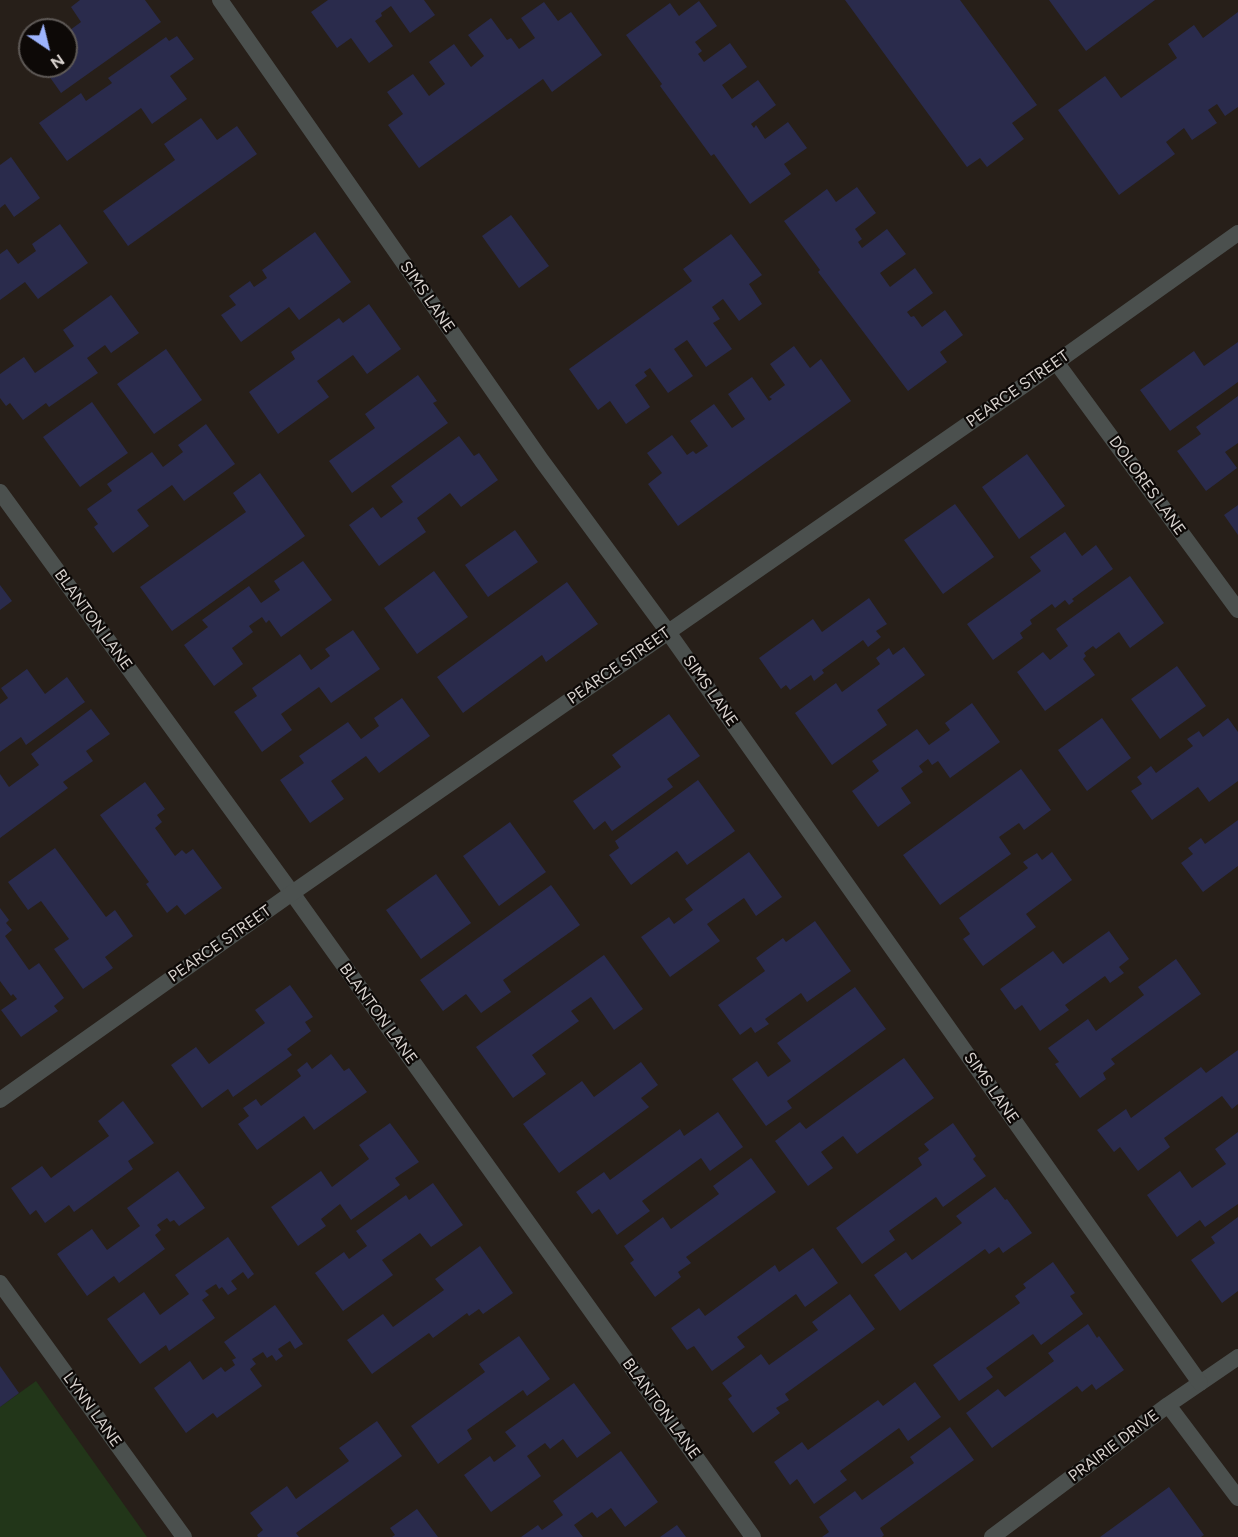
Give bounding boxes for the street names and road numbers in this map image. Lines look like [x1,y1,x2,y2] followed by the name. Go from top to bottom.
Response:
[395,258,459,336] street label: SIMS LANE
[963,346,1073,432] street label: PEARCE STREET
[1105,433,1189,539] street label: DOLORES LANE
[50,566,136,674] street label: BLANTON LANE
[564,623,674,709] street label: PEARCE STREET
[678,652,742,730] street label: SIMS LANE
[165,901,275,987] street label: PEARCE STREET
[335,960,421,1068] street label: BLANTON LANE
[959,1049,1023,1127] street label: SIMS LANE
[618,1355,704,1463] street label: BLANTON LANE
[59,1369,125,1451] street label: LYNN LANE
[1065,1406,1163,1486] street label: PRAIRIE DRIVE

